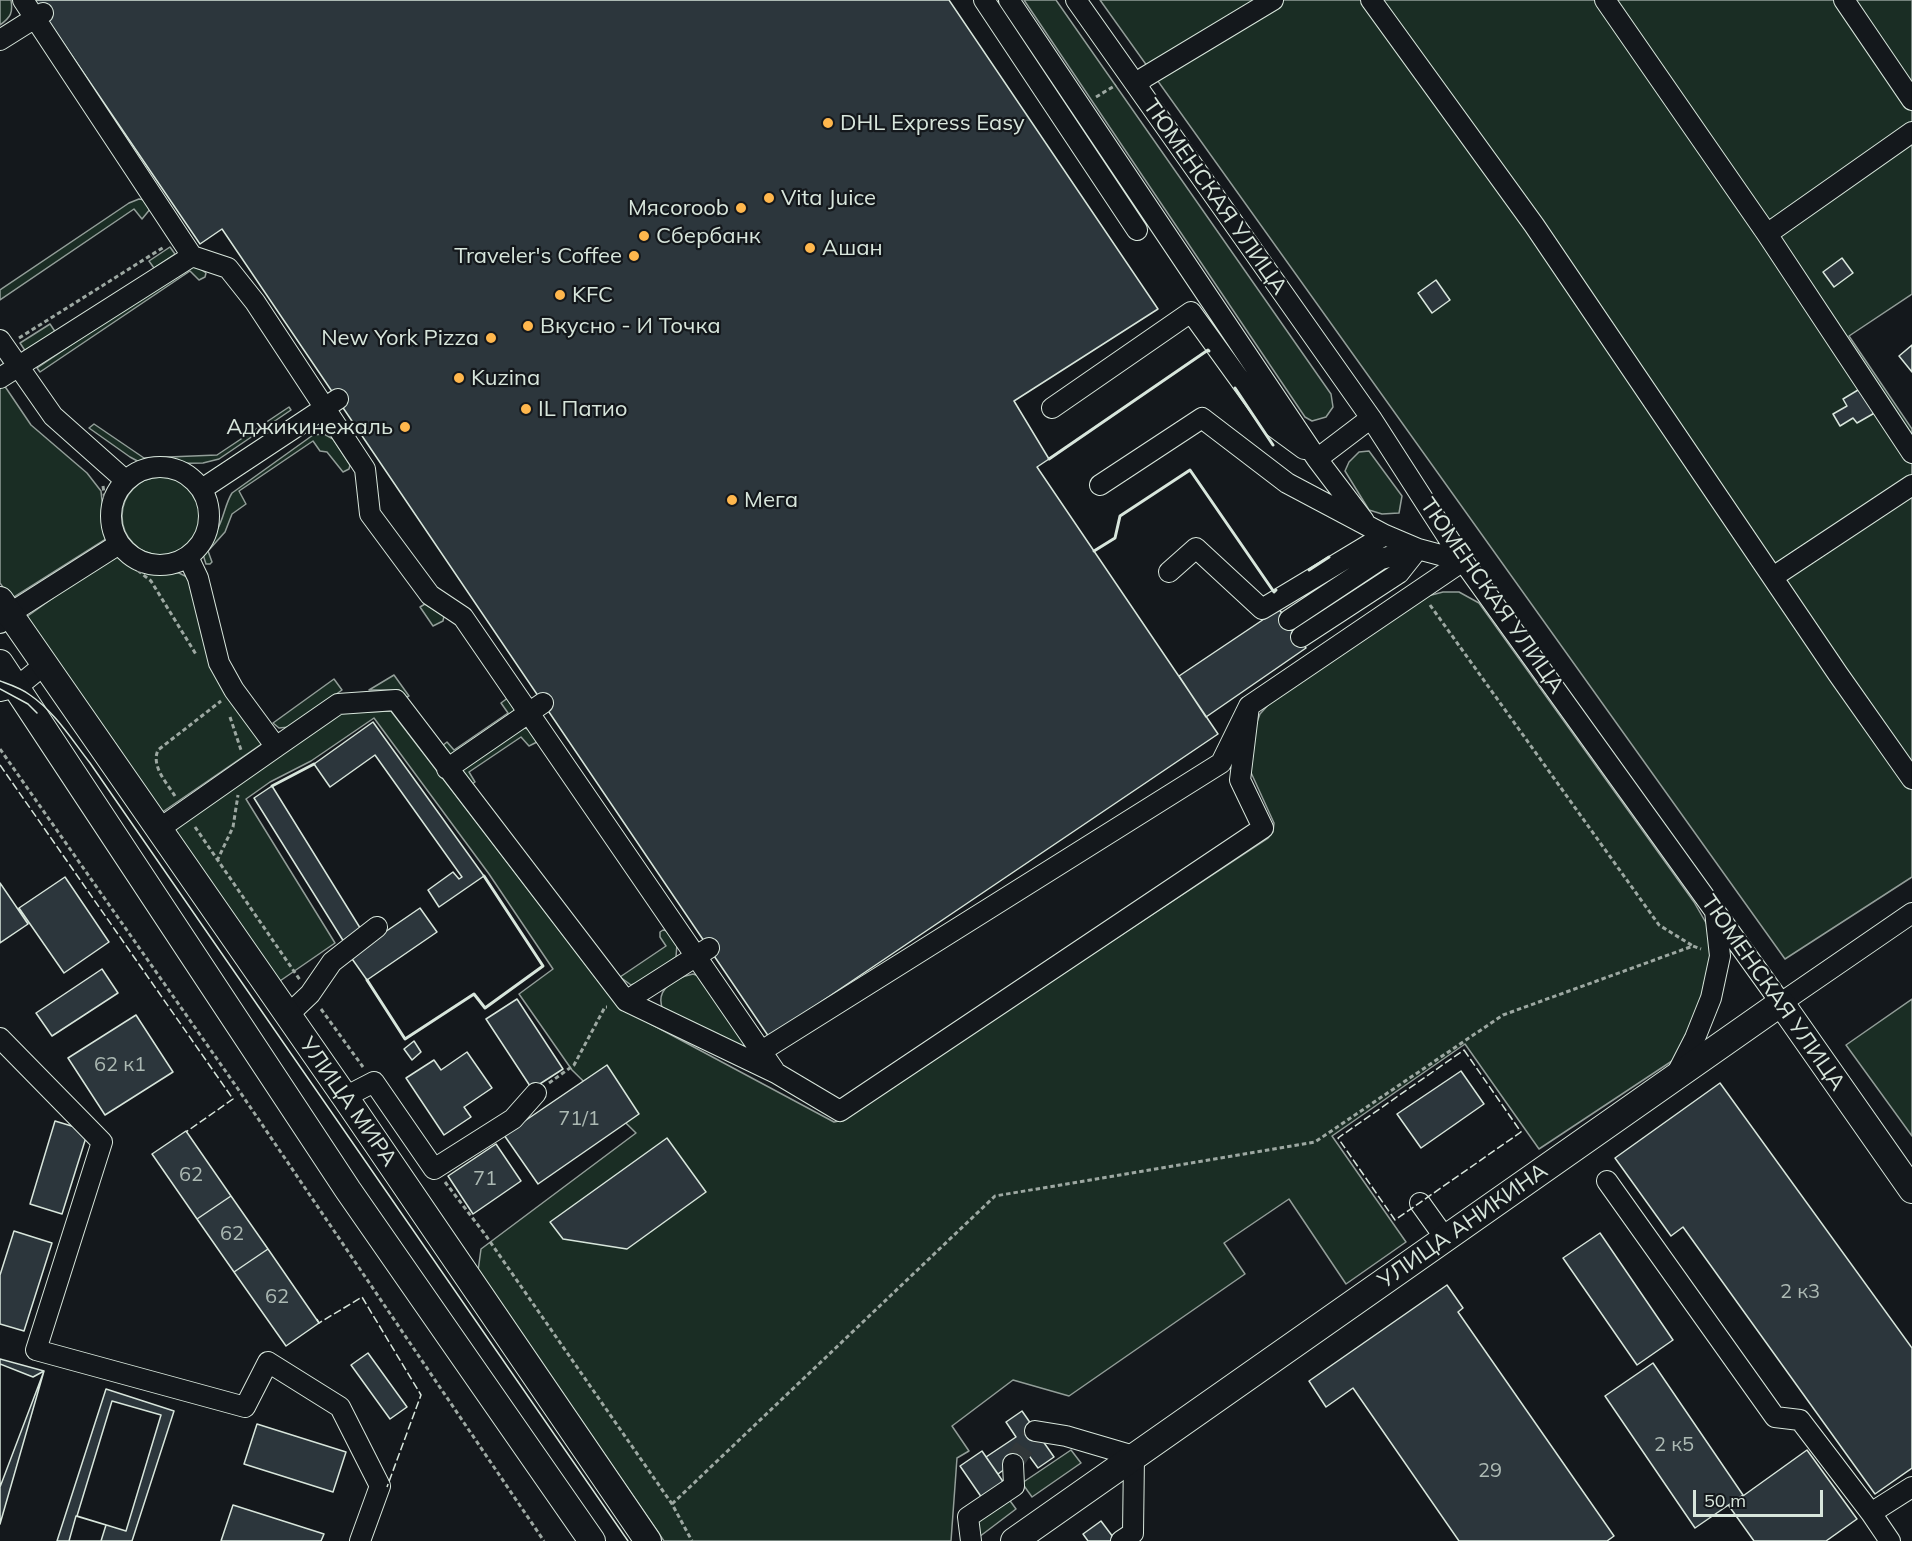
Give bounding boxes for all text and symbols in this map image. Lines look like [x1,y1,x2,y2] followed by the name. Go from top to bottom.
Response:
[1137,94,1293,300] street label: ТЮМЕНСКАЯ УЛИЦА
[840,110,1025,136] place label: DHL Express Easy
[821,116,835,130] marker: DHL Express Easy
[781,185,876,211] place label: Vita Juice
[762,191,776,205] marker: Vita Juice
[628,195,729,221] place label: Мясоroob
[734,201,748,215] marker: Мясоroob
[656,223,761,249] place label: Сбербанк
[637,229,651,243] marker: Сбербанк
[822,235,883,261] place label: Ашан
[803,241,817,255] marker: Ашан
[454,243,622,269] place label: Traveler's Coffee
[627,249,641,263] marker: Traveler's Coffee
[572,282,613,308] place label: KFC
[553,288,567,302] marker: KFC
[540,313,721,339] place label: Вкусно - И Точка
[521,319,535,333] marker: Вкусно - И Точка
[321,325,479,351] place label: New York Pizza
[484,331,498,345] marker: New York Pizza
[471,365,540,391] place label: Kuzina
[452,371,466,385] marker: Kuzina
[538,396,628,422] place label: IL Патио
[519,402,533,416] marker: IL Патио
[226,414,393,440] place label: Аджикинежаль
[398,420,412,434] marker: Аджикинежаль
[744,487,798,513] place label: Мега
[725,493,739,507] marker: Мега
[1414,493,1570,699] street label: ТЮМЕНСКАЯ УЛИЦА
[1695,890,1851,1096] street label: ТЮМЕНСКАЯ УЛИЦА
[294,1032,402,1172] street label: УЛИЦА МИРА
[94,1053,146,1077] house number: 62 к1
[558,1107,600,1131] house number: 71/1
[1373,1158,1553,1294] street label: УЛИЦА АНИКИНА
[179,1163,203,1187] house number: 62
[473,1167,497,1191] house number: 71
[220,1222,244,1246] house number: 62
[1780,1280,1820,1304] house number: 2 к3
[265,1285,289,1309] house number: 62
[1654,1433,1694,1457] house number: 2 к5
[1478,1459,1502,1483] house number: 29
[1696,1478,1826,1516] scale bar
[1704,1489,1746,1512] text: 50 m

